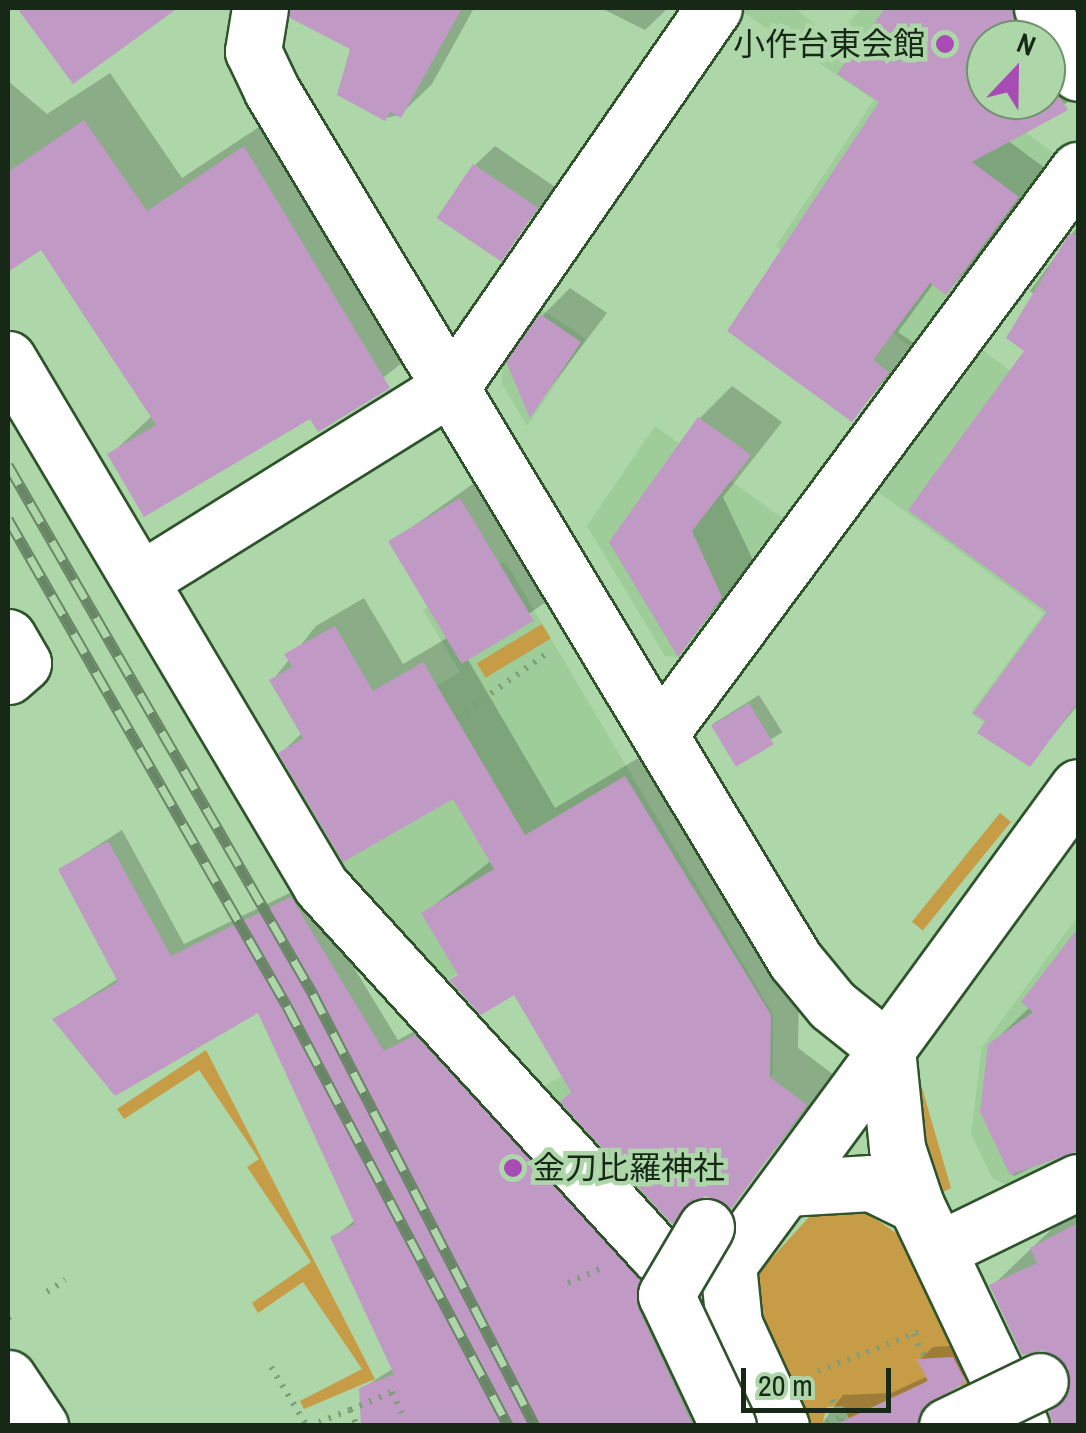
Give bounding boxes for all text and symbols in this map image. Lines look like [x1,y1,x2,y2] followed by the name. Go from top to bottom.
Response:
[966,20,1066,120] north arrow
[1012,23,1041,65] text: N
[733,25,925,63] place label: 小作台東会館
[934,33,956,55] marker: 小作台東会館
[533,1149,725,1187] place label: 金刀比羅神社
[502,1157,524,1179] marker: 金刀比羅神社
[746,1348,896,1410] scale bar
[758,1365,813,1405] text: 20 m

